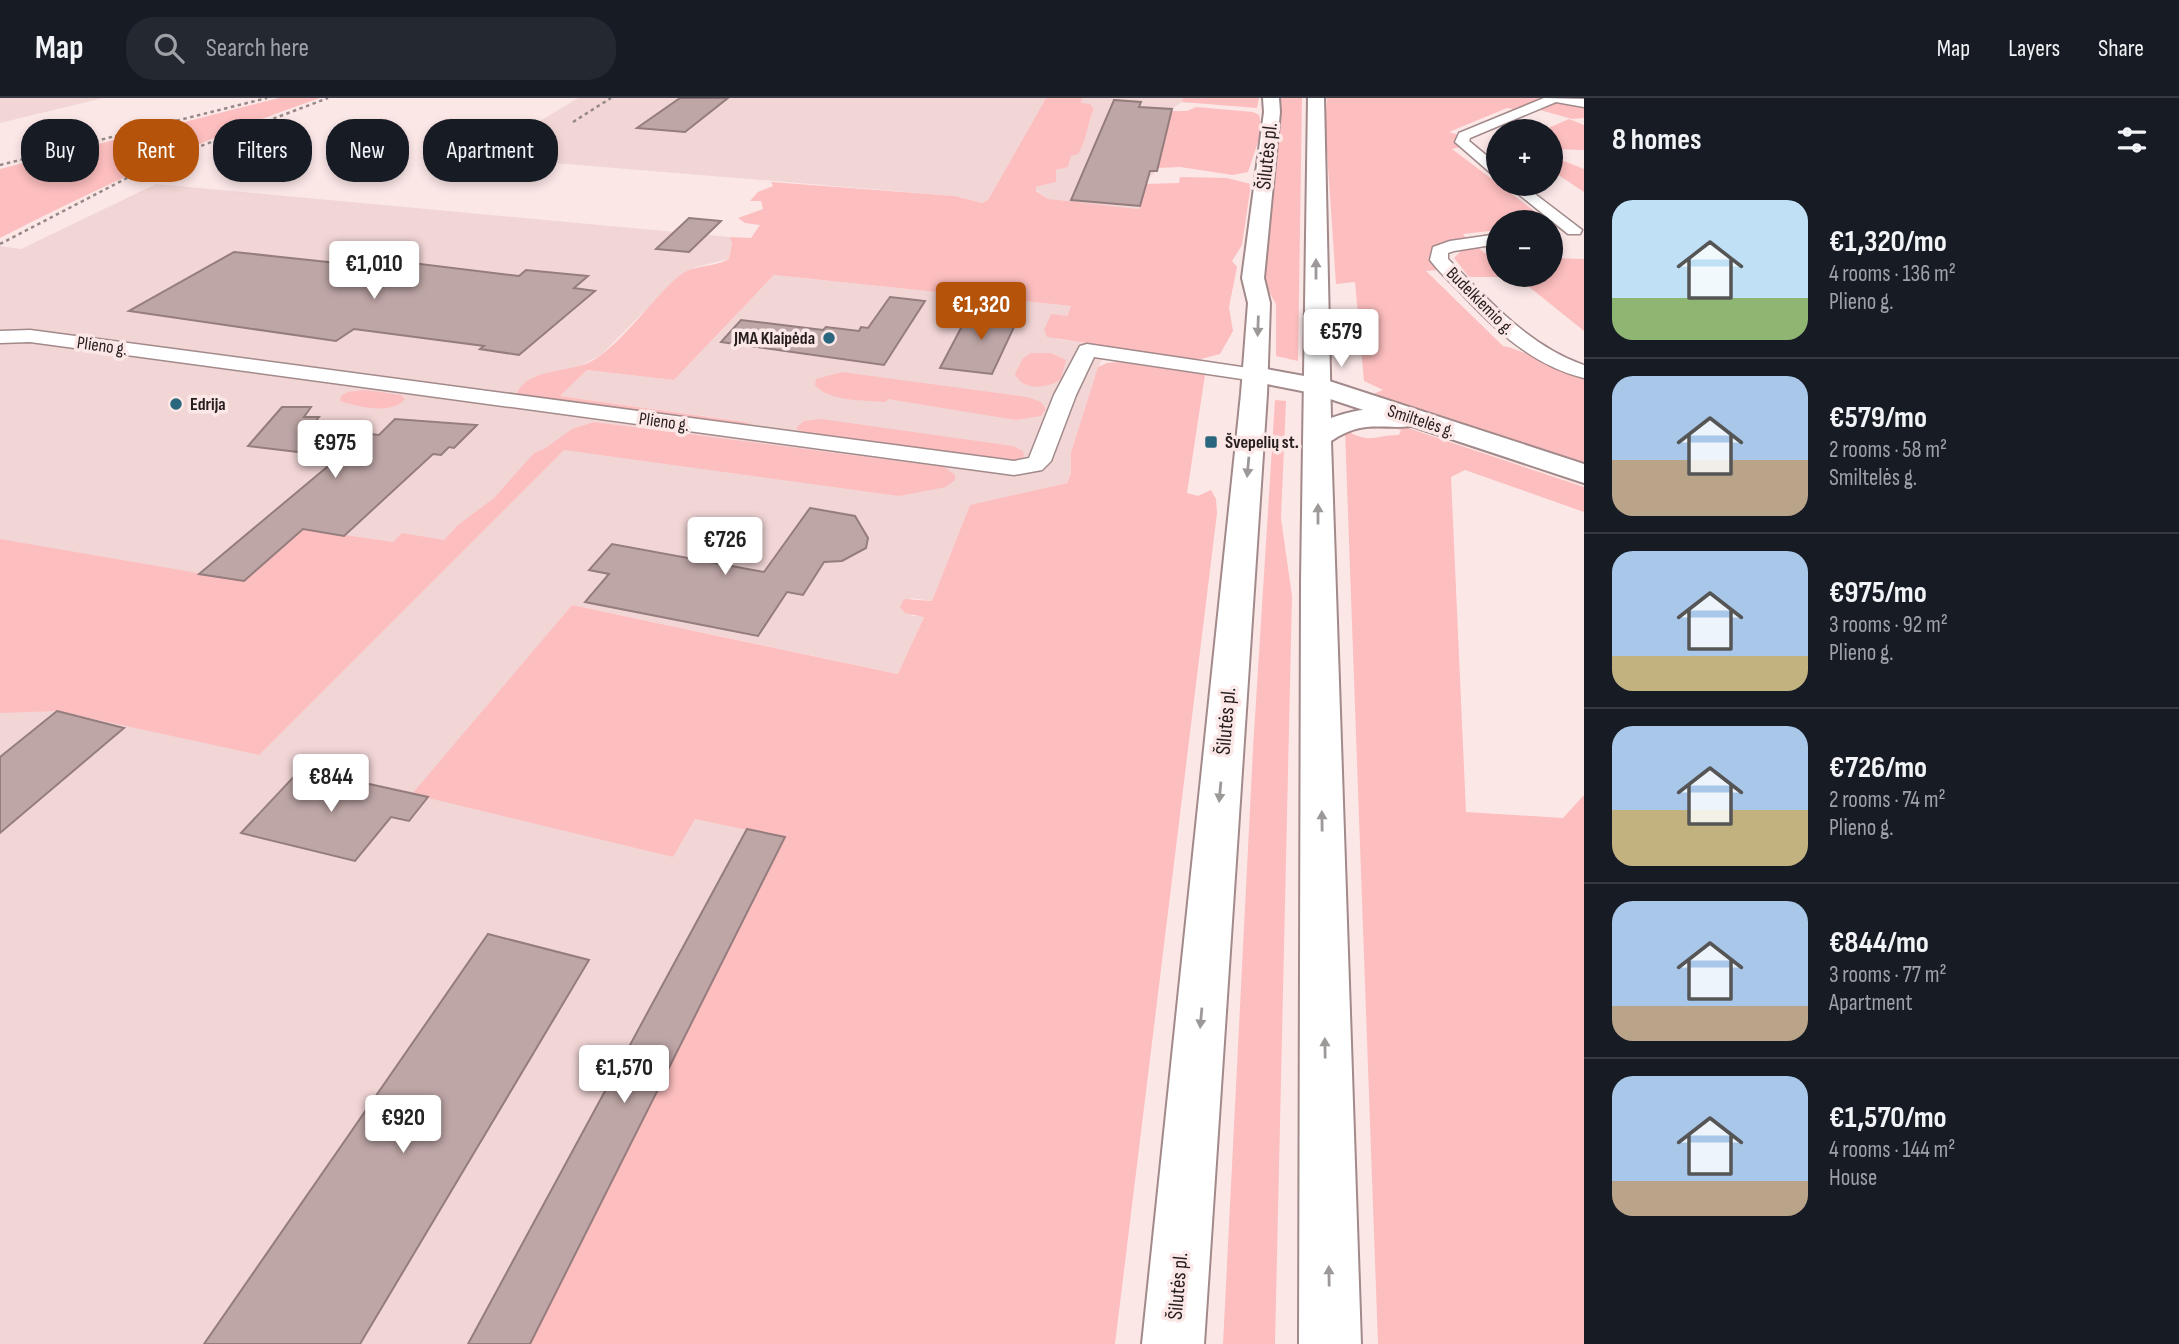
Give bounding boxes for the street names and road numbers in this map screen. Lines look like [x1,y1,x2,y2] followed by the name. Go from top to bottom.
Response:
[1251,121,1283,191] street label: Šilutės pl.
[1442,263,1518,339] street label: Budelkiemio g.
[76,332,128,360] street label: Plieno g.
[1385,400,1457,442] street label: Smiltelės g.
[638,408,690,436] street label: Plieno g.
[1211,686,1241,756] street label: Šilutės pl.
[1163,1251,1193,1321] street label: Šilutės pl.

